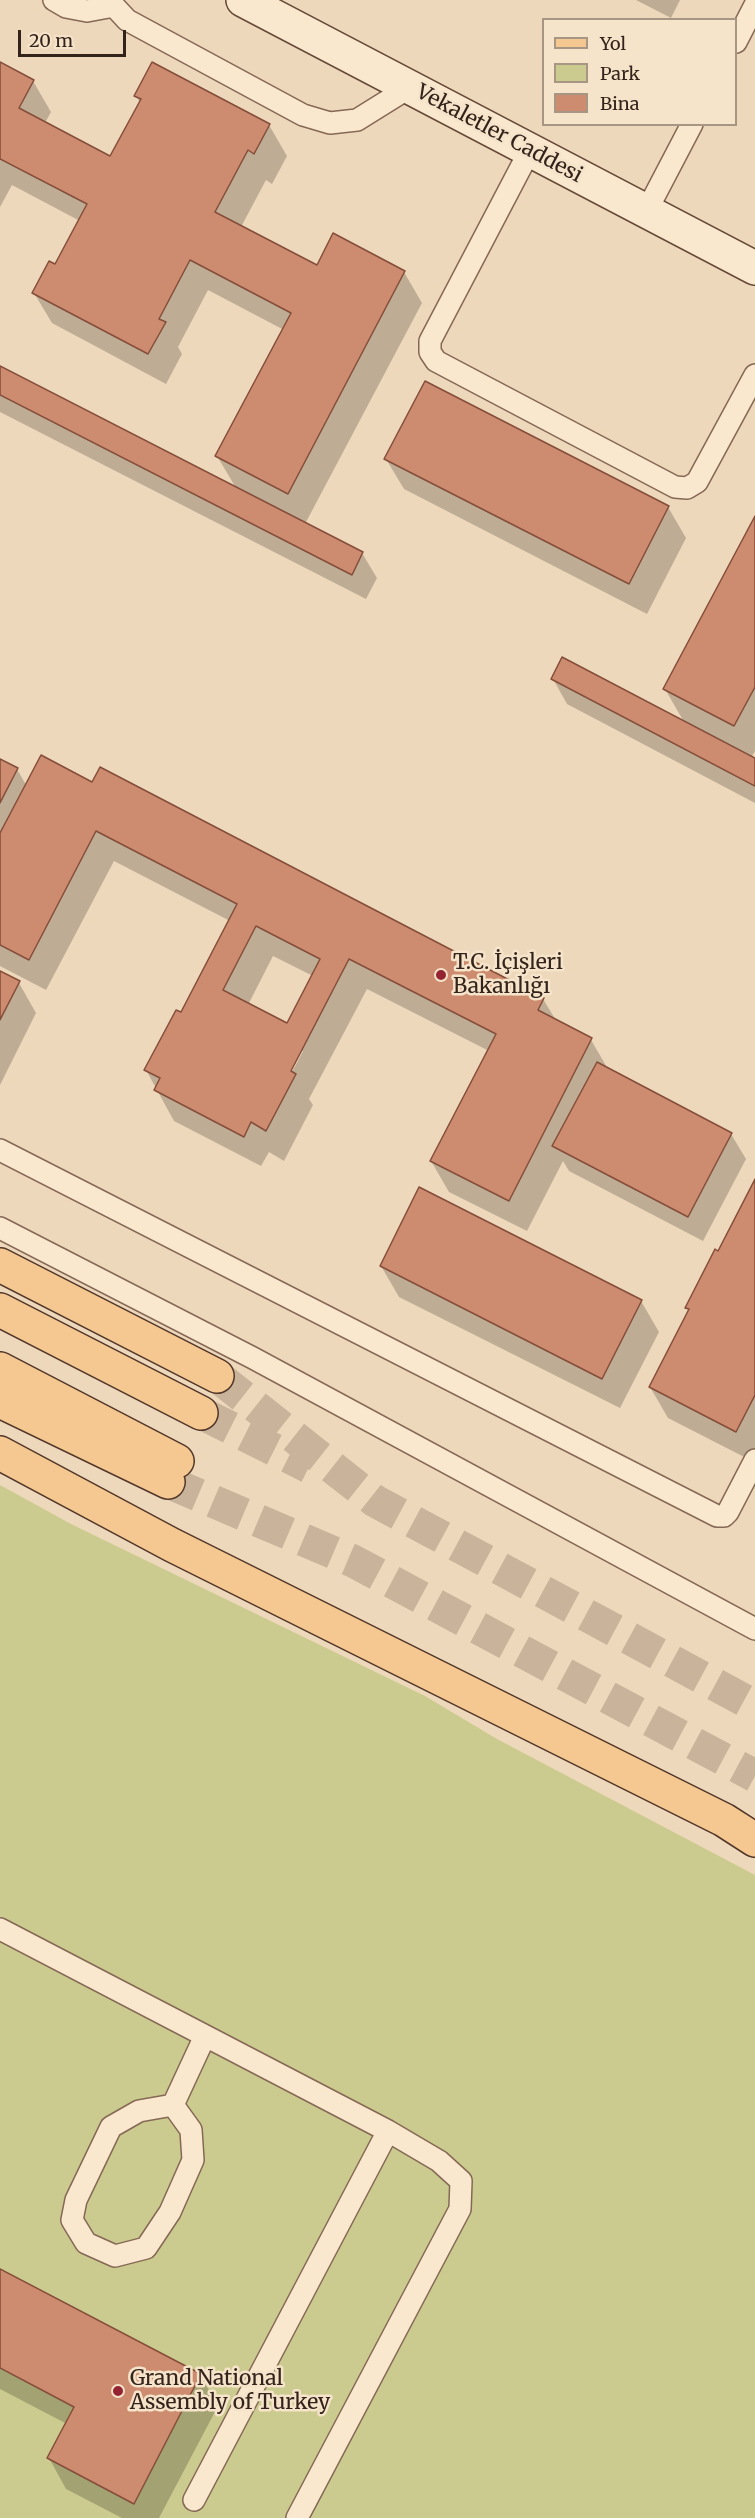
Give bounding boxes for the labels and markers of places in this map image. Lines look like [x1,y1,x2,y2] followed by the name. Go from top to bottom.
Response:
[453,950,563,1000] place label: T.C. İçişleri Bakanlığı
[434,968,448,982] marker: T.C. İçişleri Bakanlığı
[130,2366,330,2416] place label: Grand National Assembly of Turkey
[111,2384,125,2398] marker: Grand National Assembly of Turkey

